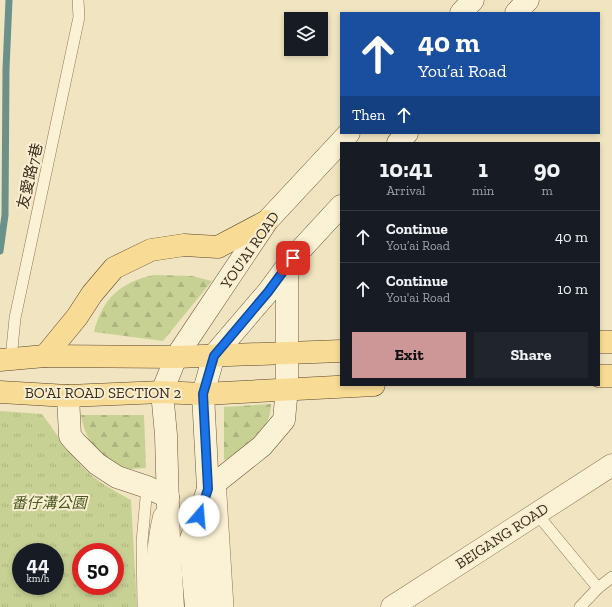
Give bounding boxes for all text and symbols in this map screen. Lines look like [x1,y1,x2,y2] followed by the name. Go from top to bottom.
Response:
[284,12,328,56] map controls
[284,12,328,56] button: layers
[418,26,480,59] text: 40 m
[352,28,404,80] icon: ahead
[418,60,507,82] text: You’ai Road
[393,104,415,126] icon: ahead
[352,106,385,124] text: Then
[14,141,46,211] street label: 友愛路7巷
[380,154,432,183] text: 10:41
[478,154,488,183] text: 1
[534,154,560,183] text: 90
[386,183,426,198] text: Arrival
[472,183,494,198] text: min
[541,183,553,198] text: m
[216,208,283,293] street label: YOU'AI ROAD
[386,220,448,238] text: Continue
[352,226,374,248] icon: ahead
[555,228,588,246] text: 40 m
[386,238,450,253] text: You’ai Road
[276,241,310,275] pin
[282,247,304,269] icon: arrive
[386,272,448,290] text: Continue
[352,278,374,300] icon: ahead
[557,280,588,298] text: 10 m
[386,290,450,305] text: You'ai Road
[352,332,466,378] button: Exit
[474,332,588,378] button: Share
[25,384,182,402] street label: BO'AI ROAD SECTION 2
[11,494,88,512] park label: 番仔溝公園
[178,495,220,537] position arrow
[452,499,552,573] street label: BEIGANG ROAD
[72,543,124,595] speed limit sign: 50
[27,552,49,576] text: 44
[27,573,49,585] text: km/h

